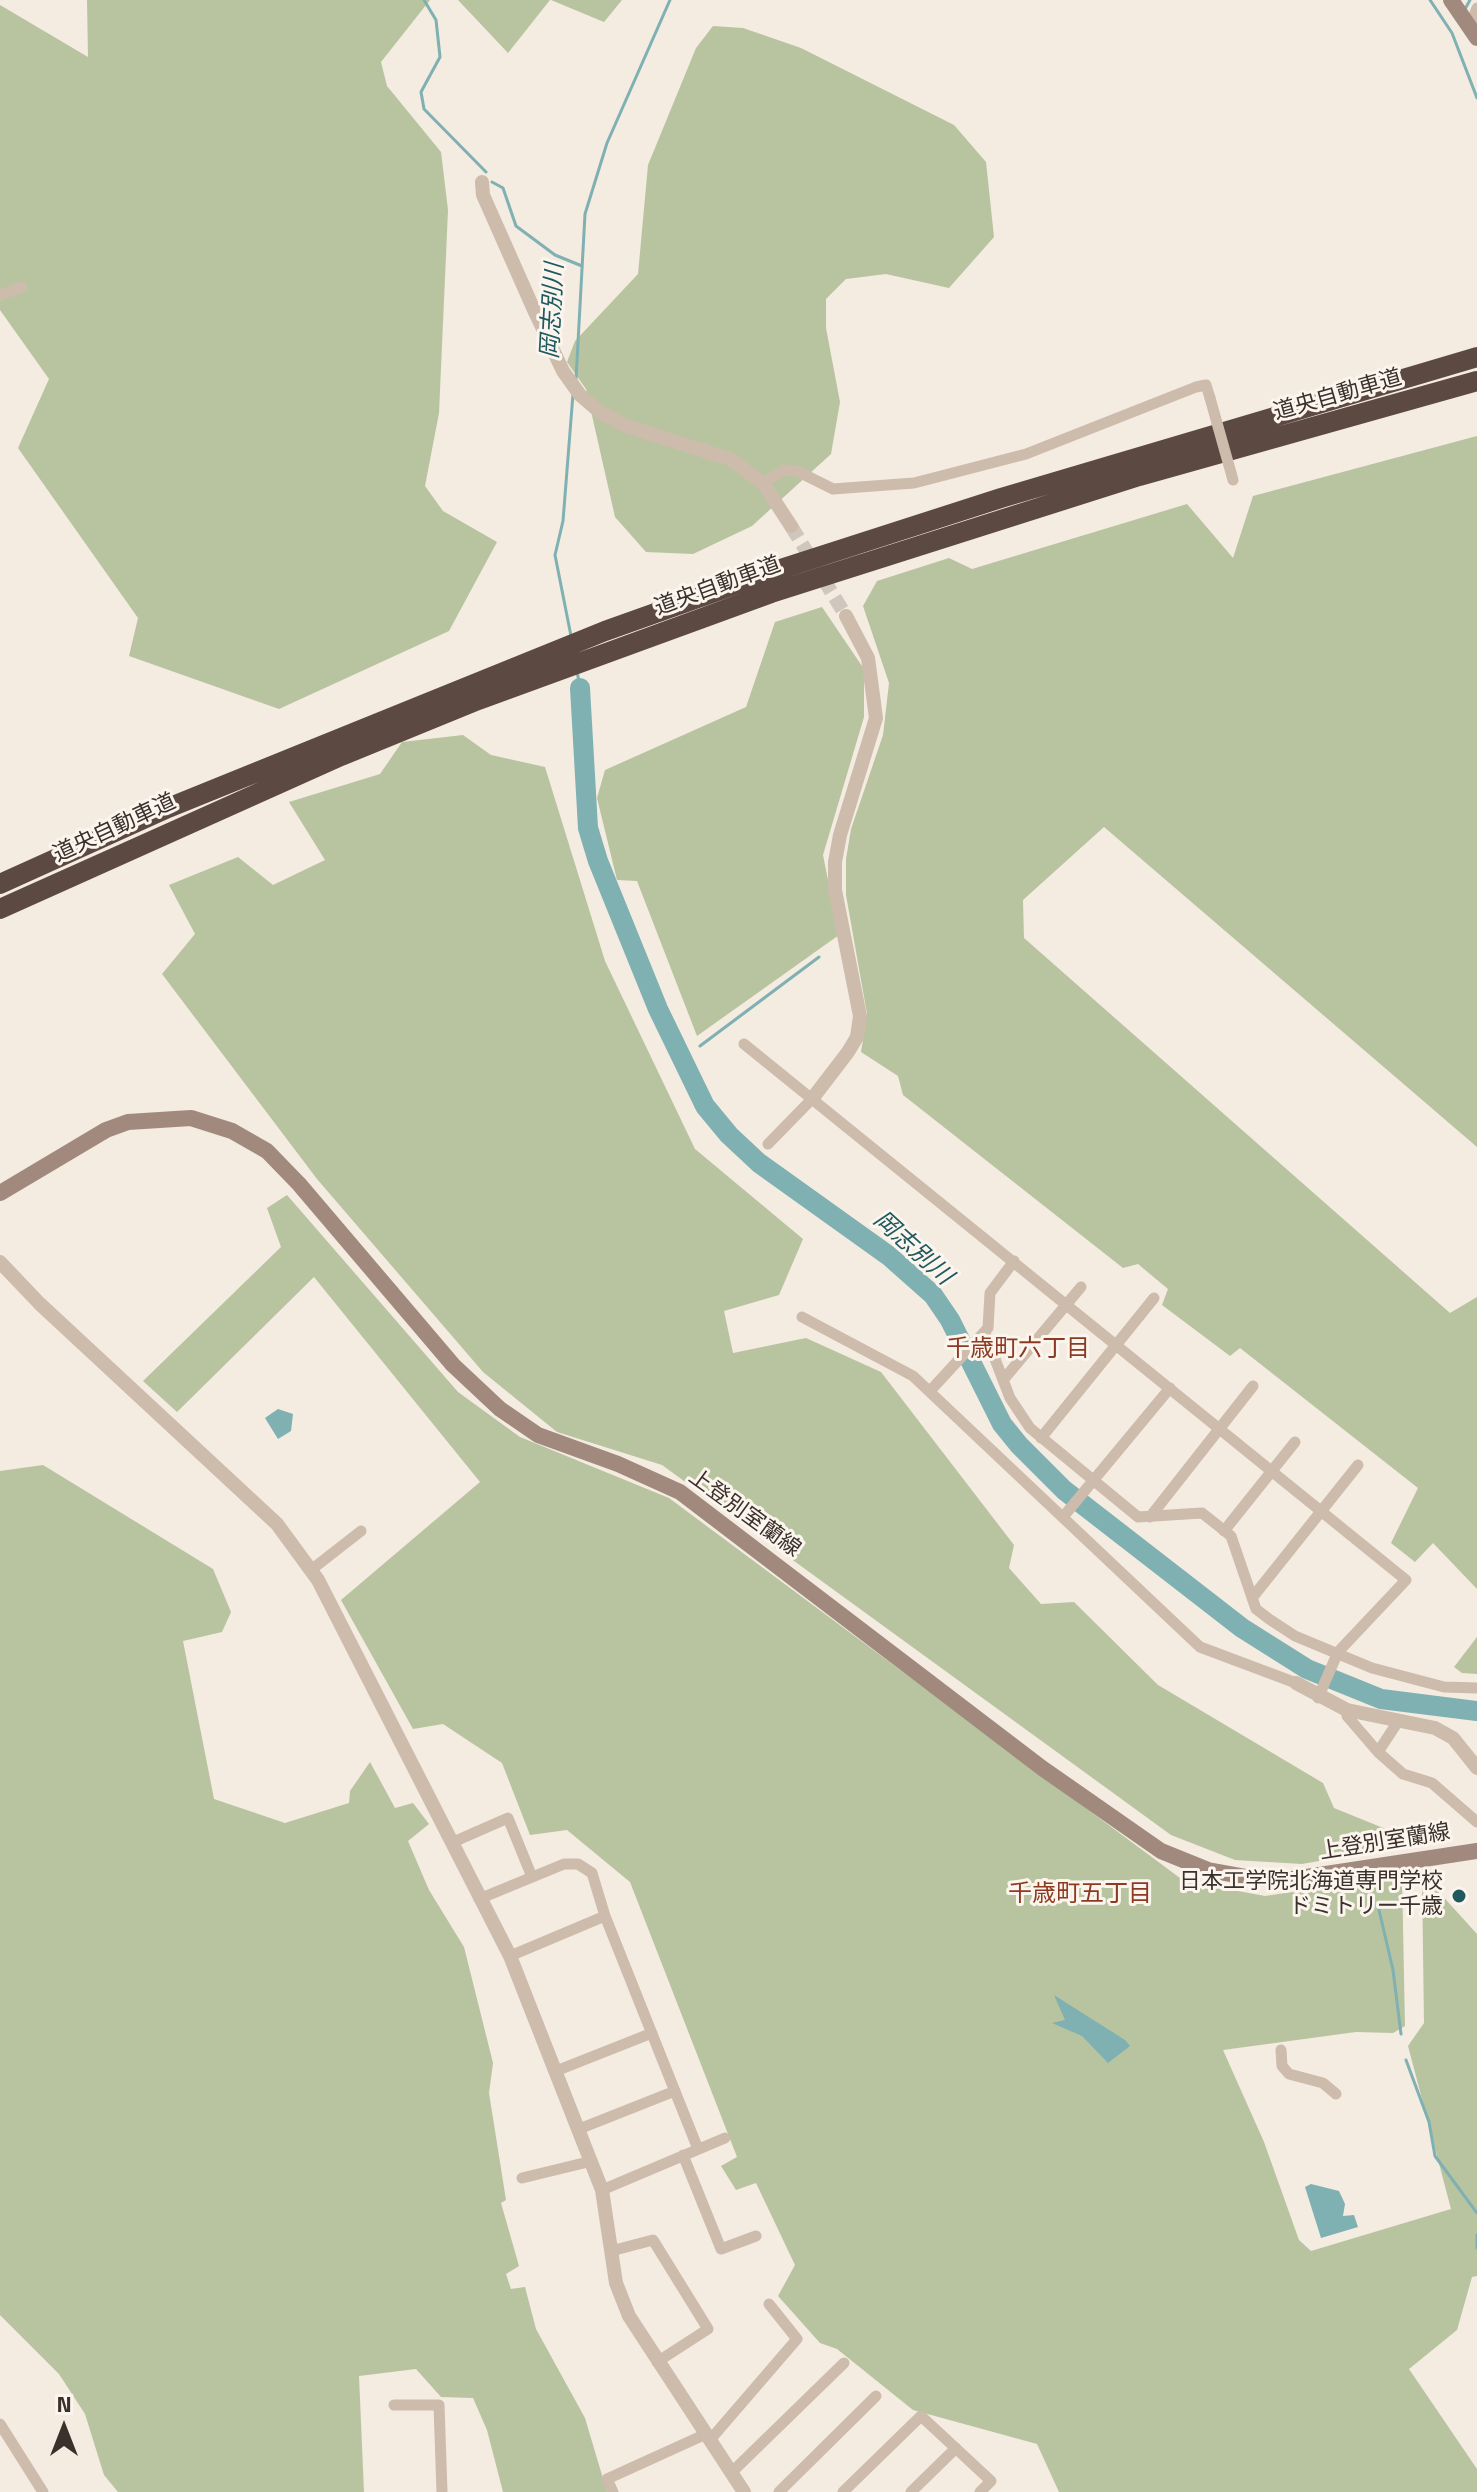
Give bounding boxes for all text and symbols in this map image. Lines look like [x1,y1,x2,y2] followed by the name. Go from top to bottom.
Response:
[537,262,571,360] water label: 岡志別川
[1271,365,1405,427] street label: 道央自動車道
[651,552,785,622] street label: 道央自動車道
[50,789,180,869] street label: 道央自動車道
[867,1206,957,1292] water label: 岡志別川
[946,1336,1090,1364] district label: 千歳町六丁目
[683,1465,805,1563] street label: 上登別室蘭線
[1318,1820,1452,1866] street label: 上登別室蘭線
[1179,1870,1443,1922] place label: 日本工学院北海道専門学校 ドミトリー千歳
[1008,1881,1152,1909] district label: 千歳町五丁目
[1450,1887,1468,1905] marker: 日本工学院北海道専門学校 ドミトリー千歳
[56,2387,72,2421] text: N
[24,2388,104,2468] north arrow

